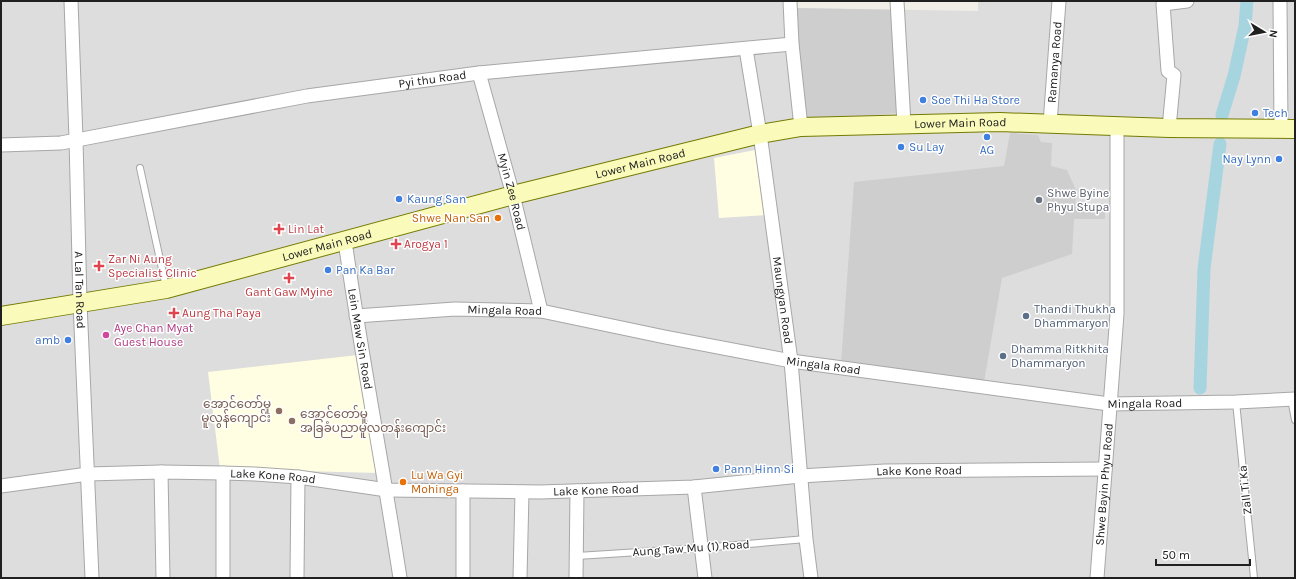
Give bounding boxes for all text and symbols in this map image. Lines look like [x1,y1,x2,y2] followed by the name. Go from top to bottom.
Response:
[1244,12,1284,52] north arrow
[1045,21,1064,103] street label: Ramanya Road
[1266,29,1280,39] text: N
[398,68,467,91] street label: Pyi thu Road
[931,93,1020,107] place label: Soe Thi Ha Store
[918,95,928,105] marker: Soe Thi Ha Store
[1263,106,1288,120] place label: Tech
[1250,108,1260,118] marker: Tech
[914,115,1007,131] street label: Lower Main Road
[982,132,992,142] marker: AG
[909,140,945,154] place label: Su Lay
[896,142,906,152] marker: Su Lay
[980,143,994,157] place label: AG
[594,146,687,181] street label: Lower Main Road
[495,151,528,232] street label: Myin Zee Road
[1222,152,1271,166] place label: Nay Lynn
[1274,154,1284,164] marker: Nay Lynn
[1047,186,1109,214] place label: Shwe Byine Phyu Stupa
[407,192,466,206] place label: Kaung San
[394,194,404,204] marker: Kaung San
[1034,195,1044,205] marker: Shwe Byine Phyu Stupa
[412,211,490,225] place label: Shwe Nan San
[493,213,503,223] marker: Shwe Nan San
[288,222,324,236] place label: Lin Lat
[273,223,285,235] marker: Lin Lat
[281,227,373,264] street label: Lower Main Road
[404,237,448,251] place label: Arogya 1
[391,239,401,249] marker: Arogya 1
[72,251,88,329] street label: A Lal Tan Road
[108,252,197,280] place label: Zar Ni Aung Specialist Clinic
[770,256,796,345] street label: Maungyan Road
[93,260,105,272] marker: Zar Ni Aung Specialist Clinic
[336,263,395,277] place label: Pan Ka Bar
[323,265,333,275] marker: Pan Ka Bar
[284,273,294,283] marker: Gant Gaw Myine
[245,285,333,299] place label: Gant Gaw Myine
[345,287,376,391] street label: Lein Maw Sin Road
[467,302,542,318] street label: Mingala Road
[1034,302,1116,330] place label: Thandi Thukha Dhammaryon
[182,306,261,320] place label: Aung Tha Paya
[169,308,179,318] marker: Aung Tha Paya
[1021,311,1031,321] marker: Thandi Thukha Dhammaryon
[114,321,194,349] place label: Aye Chan Myat Guest House
[101,330,111,340] marker: Aye Chan Myat Guest House
[35,333,60,347] place label: amb
[63,335,73,345] marker: amb
[1011,342,1109,370] place label: Dhamma Ritkhita Dhammaryon
[998,351,1008,361] marker: Dhamma Ritkhita Dhammaryon
[785,353,862,377] street label: Mingala Road
[201,395,271,428] place label: အောင်တော်မူ မူလွန်ကျောင်း
[1107,396,1182,411] street label: Mingala Road
[300,405,446,438] place label: အောင်တော်မူ အခြခံပညာမူလတန်းကျောင်း
[274,406,284,416] marker: အောင်တော်မူ မူလွန်ကျောင်း
[287,416,297,426] marker: အောင်တော်မူ အခြခံပညာမူလတန်းကျောင်း
[1092,422,1116,546] street label: Shwe Bayin Phyu Road
[724,462,794,476] place label: Pann Hinn Si
[876,463,962,478] street label: Lake Kone Road
[711,464,721,474] marker: Pann Hinn Si
[1235,465,1255,515] street label: Zall Ti Ka
[230,466,317,487] street label: Lake Kone Road
[411,468,463,496] place label: Lu Wa Gyi Mohinga
[398,477,408,487] marker: Lu Wa Gyi Mohinga
[553,482,639,499] street label: Lake Kone Road
[632,537,750,559] street label: Aung Taw Mu (1) Road
[1156,541,1250,567] scale bar
[1162,548,1190,562] text: 50 m

